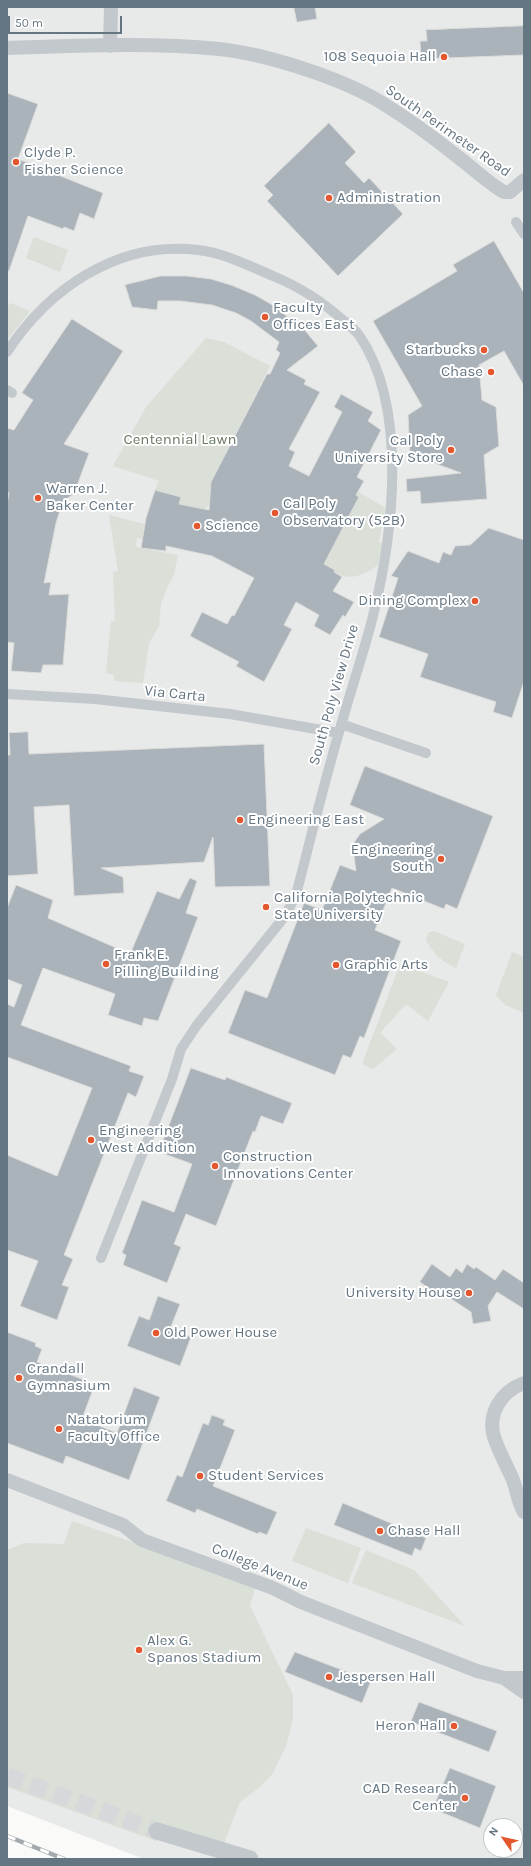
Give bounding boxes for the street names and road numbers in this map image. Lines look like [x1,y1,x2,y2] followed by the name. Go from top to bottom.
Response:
[382,81,514,181] street label: South Perimeter Road
[305,622,363,768] street label: South Poly View Drive
[143,682,207,706] street label: Via Carta
[209,1539,311,1595] street label: College Avenue

